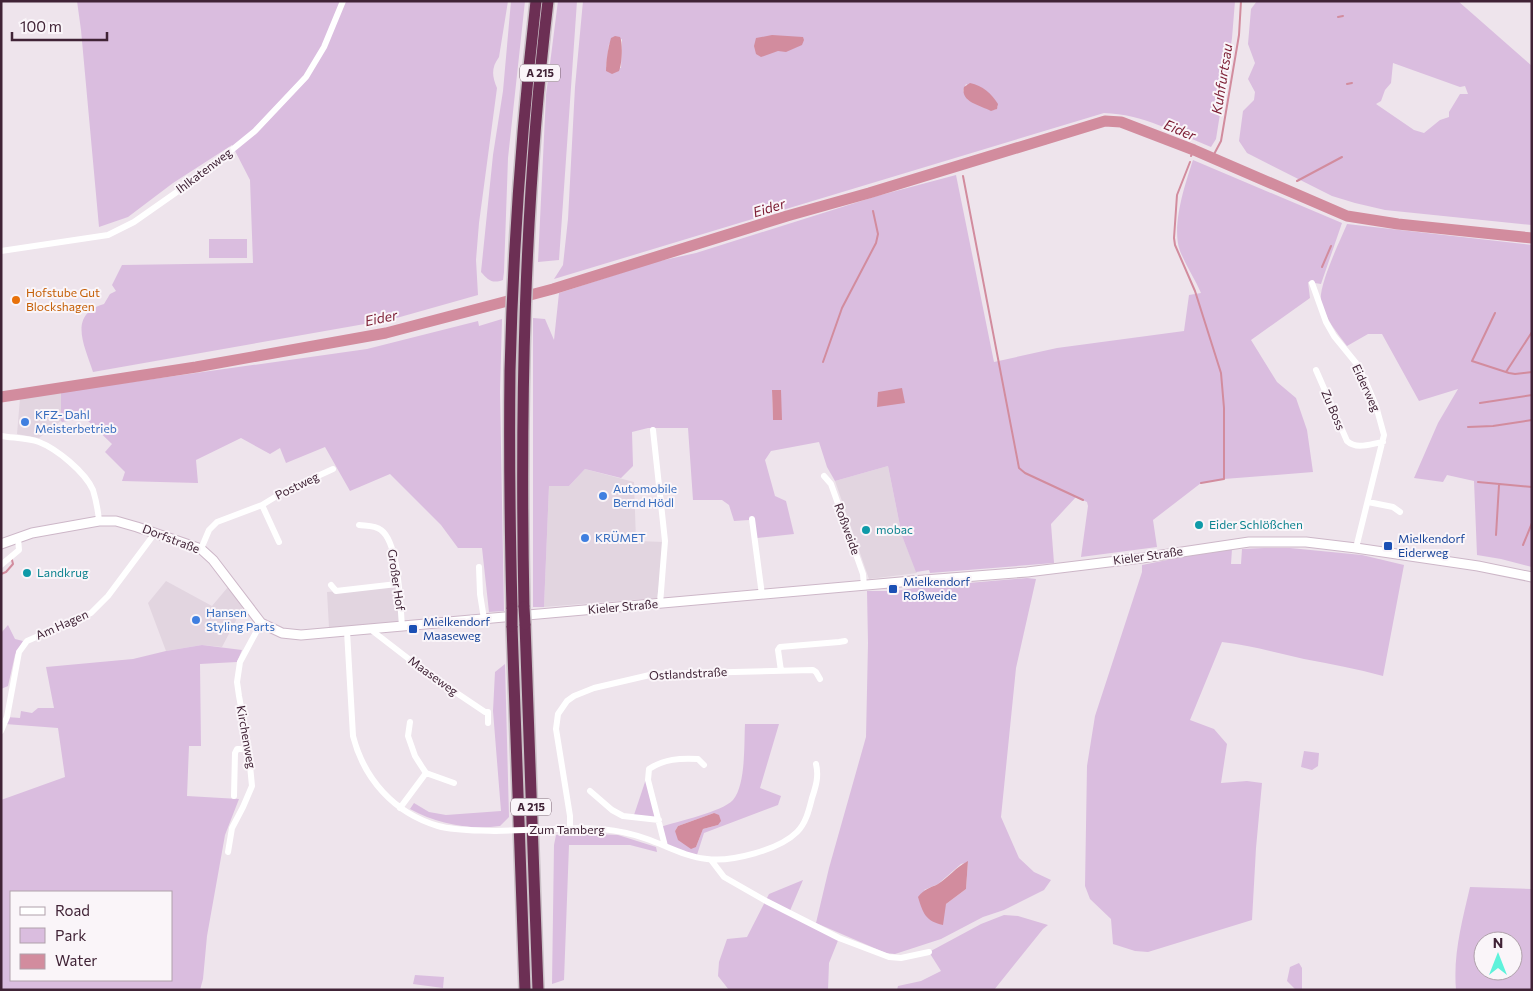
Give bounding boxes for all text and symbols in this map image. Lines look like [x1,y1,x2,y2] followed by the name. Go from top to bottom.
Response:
[12,10,108,42] scale bar
[20,17,62,35] text: 100 m
[1208,42,1236,115] water label: Kuhfurtsau
[520,64,560,82] road number: A 215
[1162,115,1199,144] water label: Eider
[173,144,234,196] street label: Ihlkatenweg
[751,194,787,220] water label: Eider
[26,285,100,313] place label: Hofstube Gut Blockshagen
[10,294,22,306] marker: Hofstube Gut Blockshagen
[363,306,399,329] water label: Eider
[1350,362,1384,414] street label: Eiderweg
[1319,387,1349,432] street label: Zu Boss
[35,407,117,435] place label: KFZ- Dahl Meisterbetrieb
[19,416,31,428] marker: KFZ- Dahl Meisterbetrieb
[272,468,321,502] street label: Postweg
[613,481,677,509] place label: Automobile Bernd Hödl
[597,490,609,502] marker: Automobile Bernd Hödl
[832,501,864,556] street label: Roßweide
[1209,517,1303,531] place label: Eider Schlößchen
[1193,519,1205,531] marker: Eider Schlößchen
[141,521,202,555] street label: Dorfstraße
[876,522,913,536] place label: mobac
[860,524,872,536] marker: mobac
[595,530,646,544] place label: KRÜMET
[1398,531,1465,559] place label: Mielkendorf Eiderweg
[579,532,591,544] marker: KRÜMET
[1382,540,1394,552] marker: Mielkendorf Eiderweg
[1112,543,1184,567] street label: Kieler Straße
[386,548,408,612] street label: Großer Hof
[37,565,89,579] place label: Landkrug
[21,567,33,579] marker: Landkrug
[903,574,970,602] place label: Mielkendorf Roßweide
[887,583,899,595] marker: Mielkendorf Roßweide
[587,596,659,616] street label: Kieler Straße
[206,605,275,633] place label: Hansen Styling Parts
[33,606,90,642] street label: Am Hagen
[190,614,202,626] marker: Hansen Styling Parts
[423,614,490,642] place label: Mielkendorf Maaseweg
[407,623,419,635] marker: Mielkendorf Maaseweg
[406,653,461,698] street label: Maaseweg
[649,664,727,682] street label: Ostlandstraße
[235,704,260,770] street label: Kirchenweg
[511,799,551,816] road number: A 215
[529,822,605,836] street label: Zum Tamberg
[10,891,172,981] legend
[55,901,90,919] text: Road
[55,926,86,944] text: Park
[1473,931,1523,981] north arrow
[1493,934,1503,951] text: N
[55,951,97,969] text: Water

